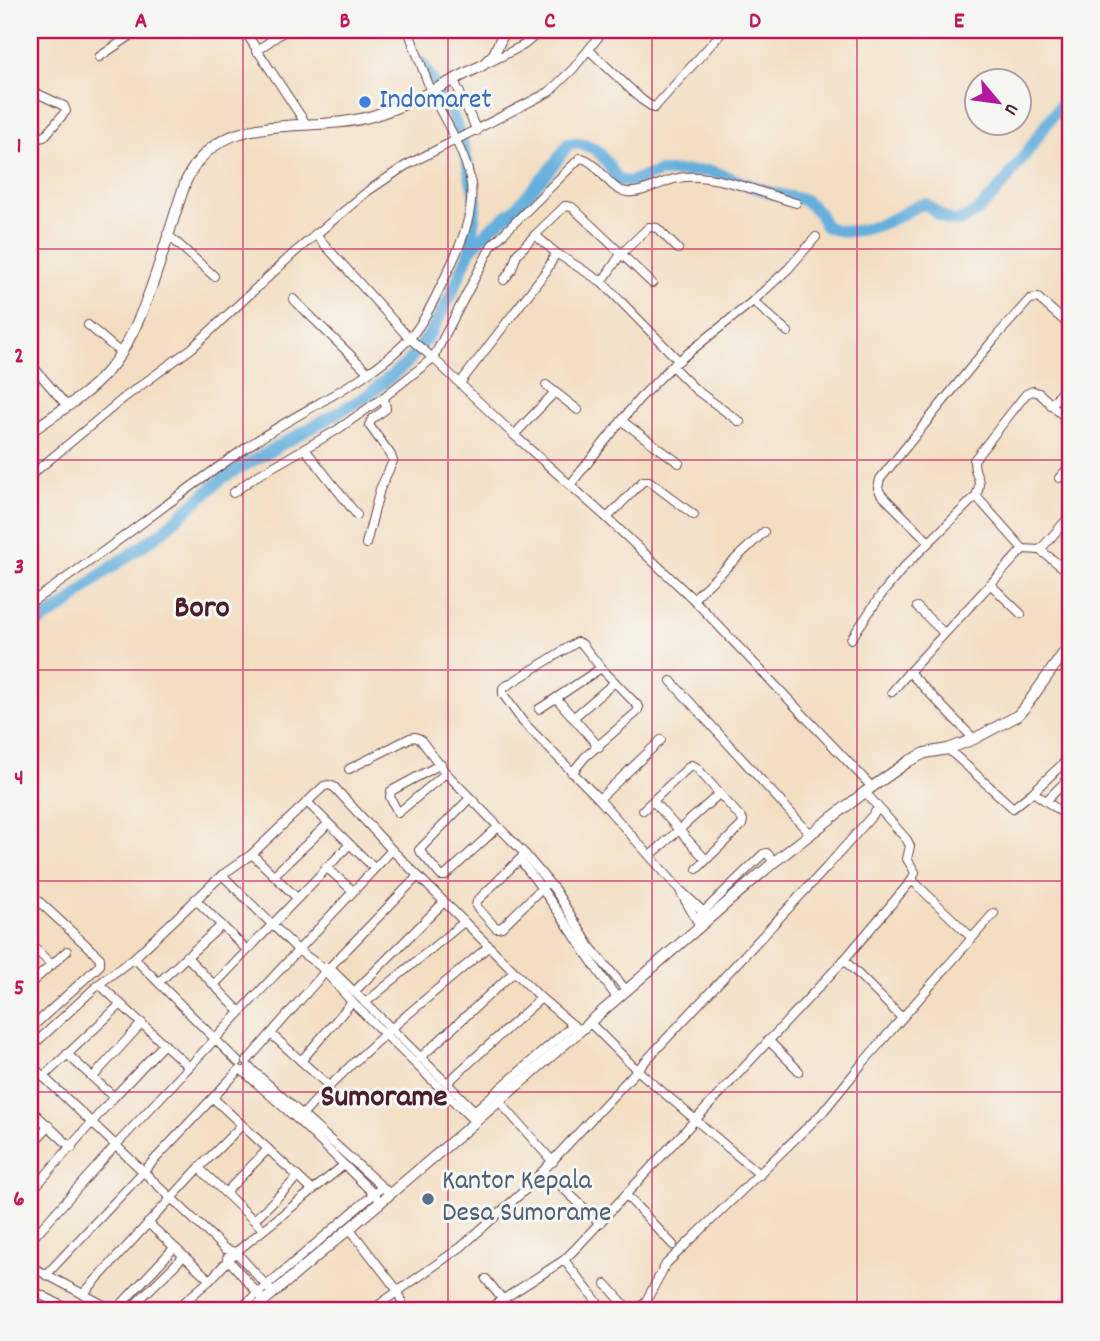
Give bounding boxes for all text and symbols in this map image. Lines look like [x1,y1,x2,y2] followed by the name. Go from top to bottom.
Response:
[135,6,147,39] text: A
[340,6,351,39] text: B
[544,6,556,39] text: C
[749,6,761,39] text: D
[954,6,965,39] text: E
[964,66,1034,136] north arrow
[379,82,492,122] place label: Indomaret
[357,94,373,110] marker: Indomaret
[996,98,1024,119] text: U
[16,131,22,164] text: 1
[14,341,24,374] text: 2
[14,552,24,585] text: 3
[174,587,230,633] district label: Boro
[14,763,24,796] text: 4
[14,973,24,1006] text: 5
[320,1076,448,1122] district label: Sumorame
[442,1163,611,1235] place label: Kantor Kepala Desa Sumorame
[13,1184,25,1217] text: 6
[420,1191,436,1207] marker: Kantor Kepala Desa Sumorame

